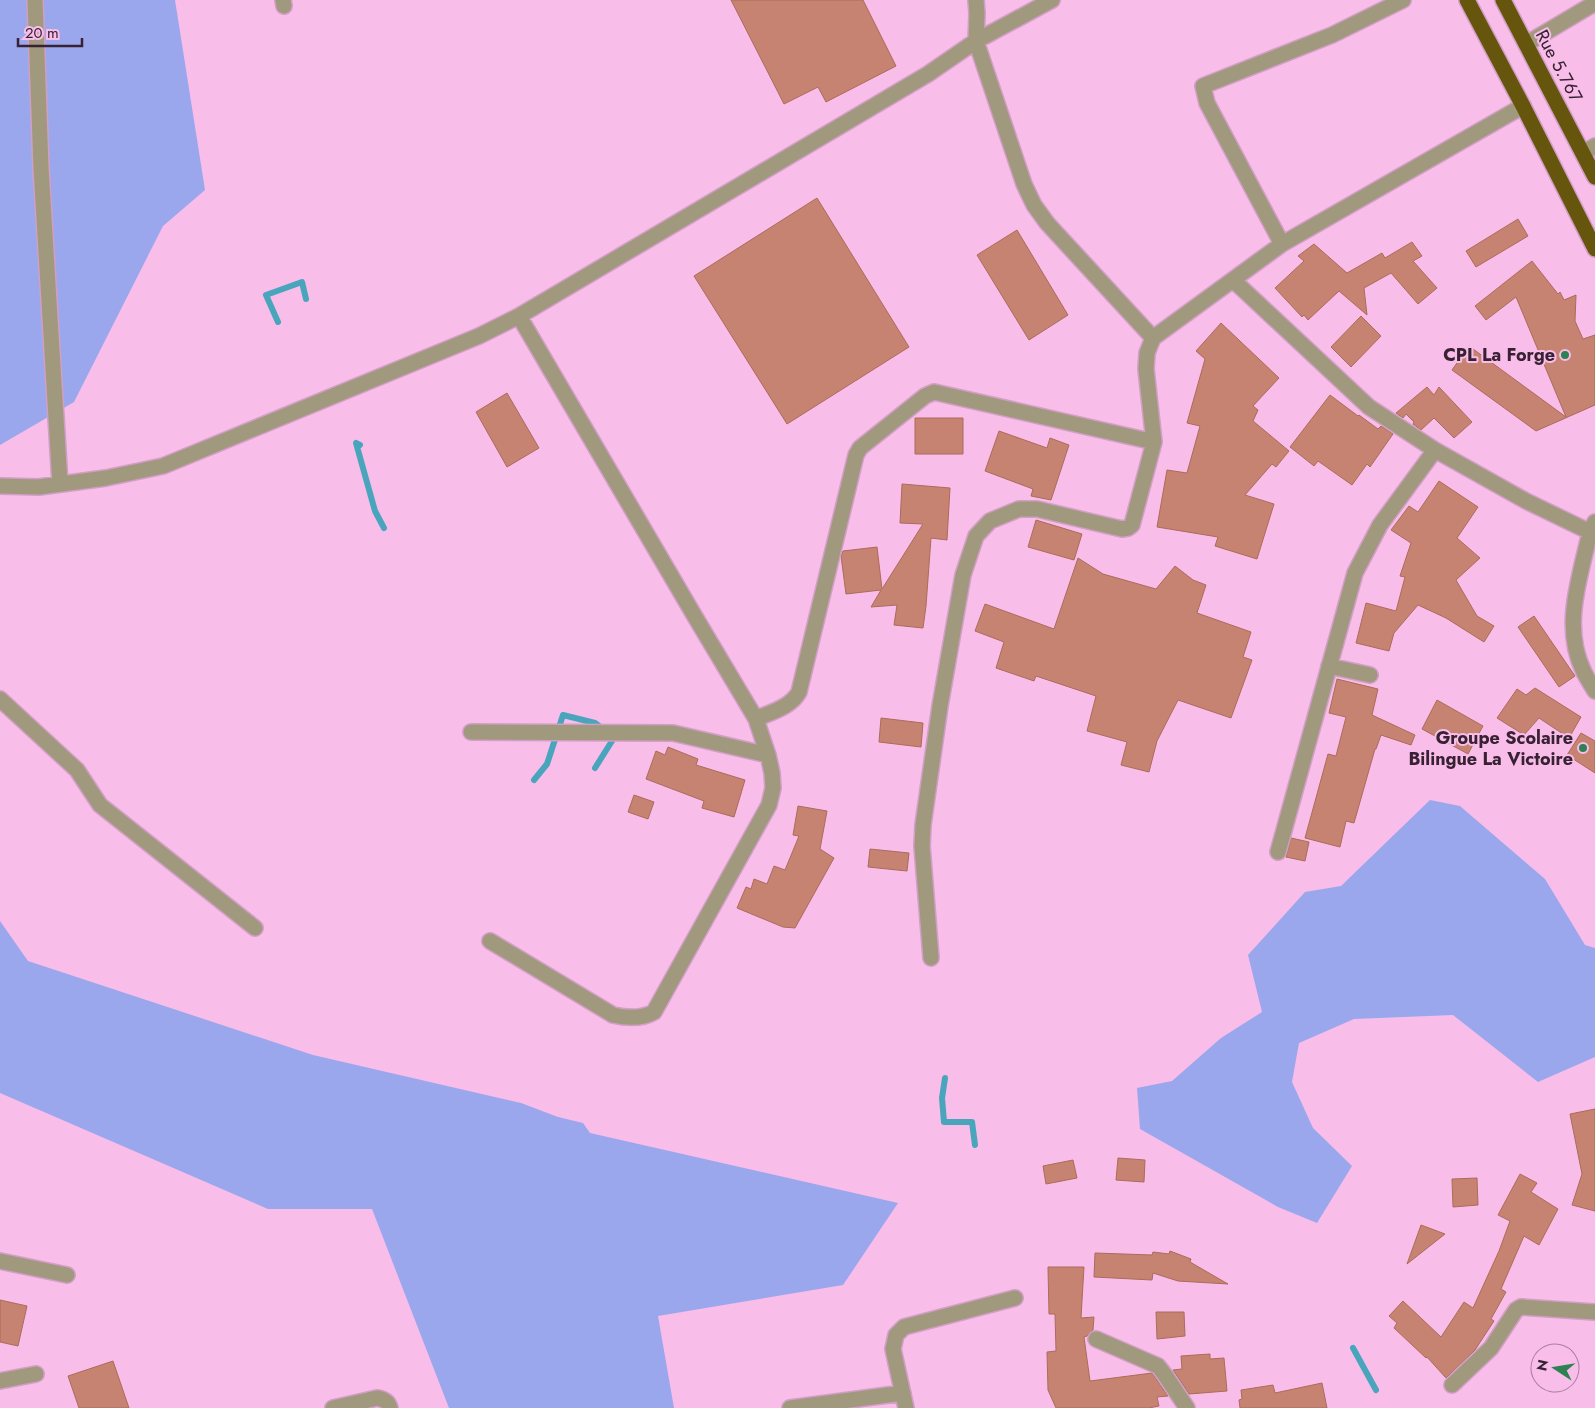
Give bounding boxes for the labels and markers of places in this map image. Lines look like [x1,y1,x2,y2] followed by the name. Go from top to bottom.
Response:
[1443,342,1555,368] place label: CPL La Forge
[1559,349,1571,361] marker: CPL La Forge
[1408,725,1573,772] place label: Groupe Scolaire Bilingue La Victoire
[1577,742,1589,754] marker: Groupe Scolaire Bilingue La Victoire

